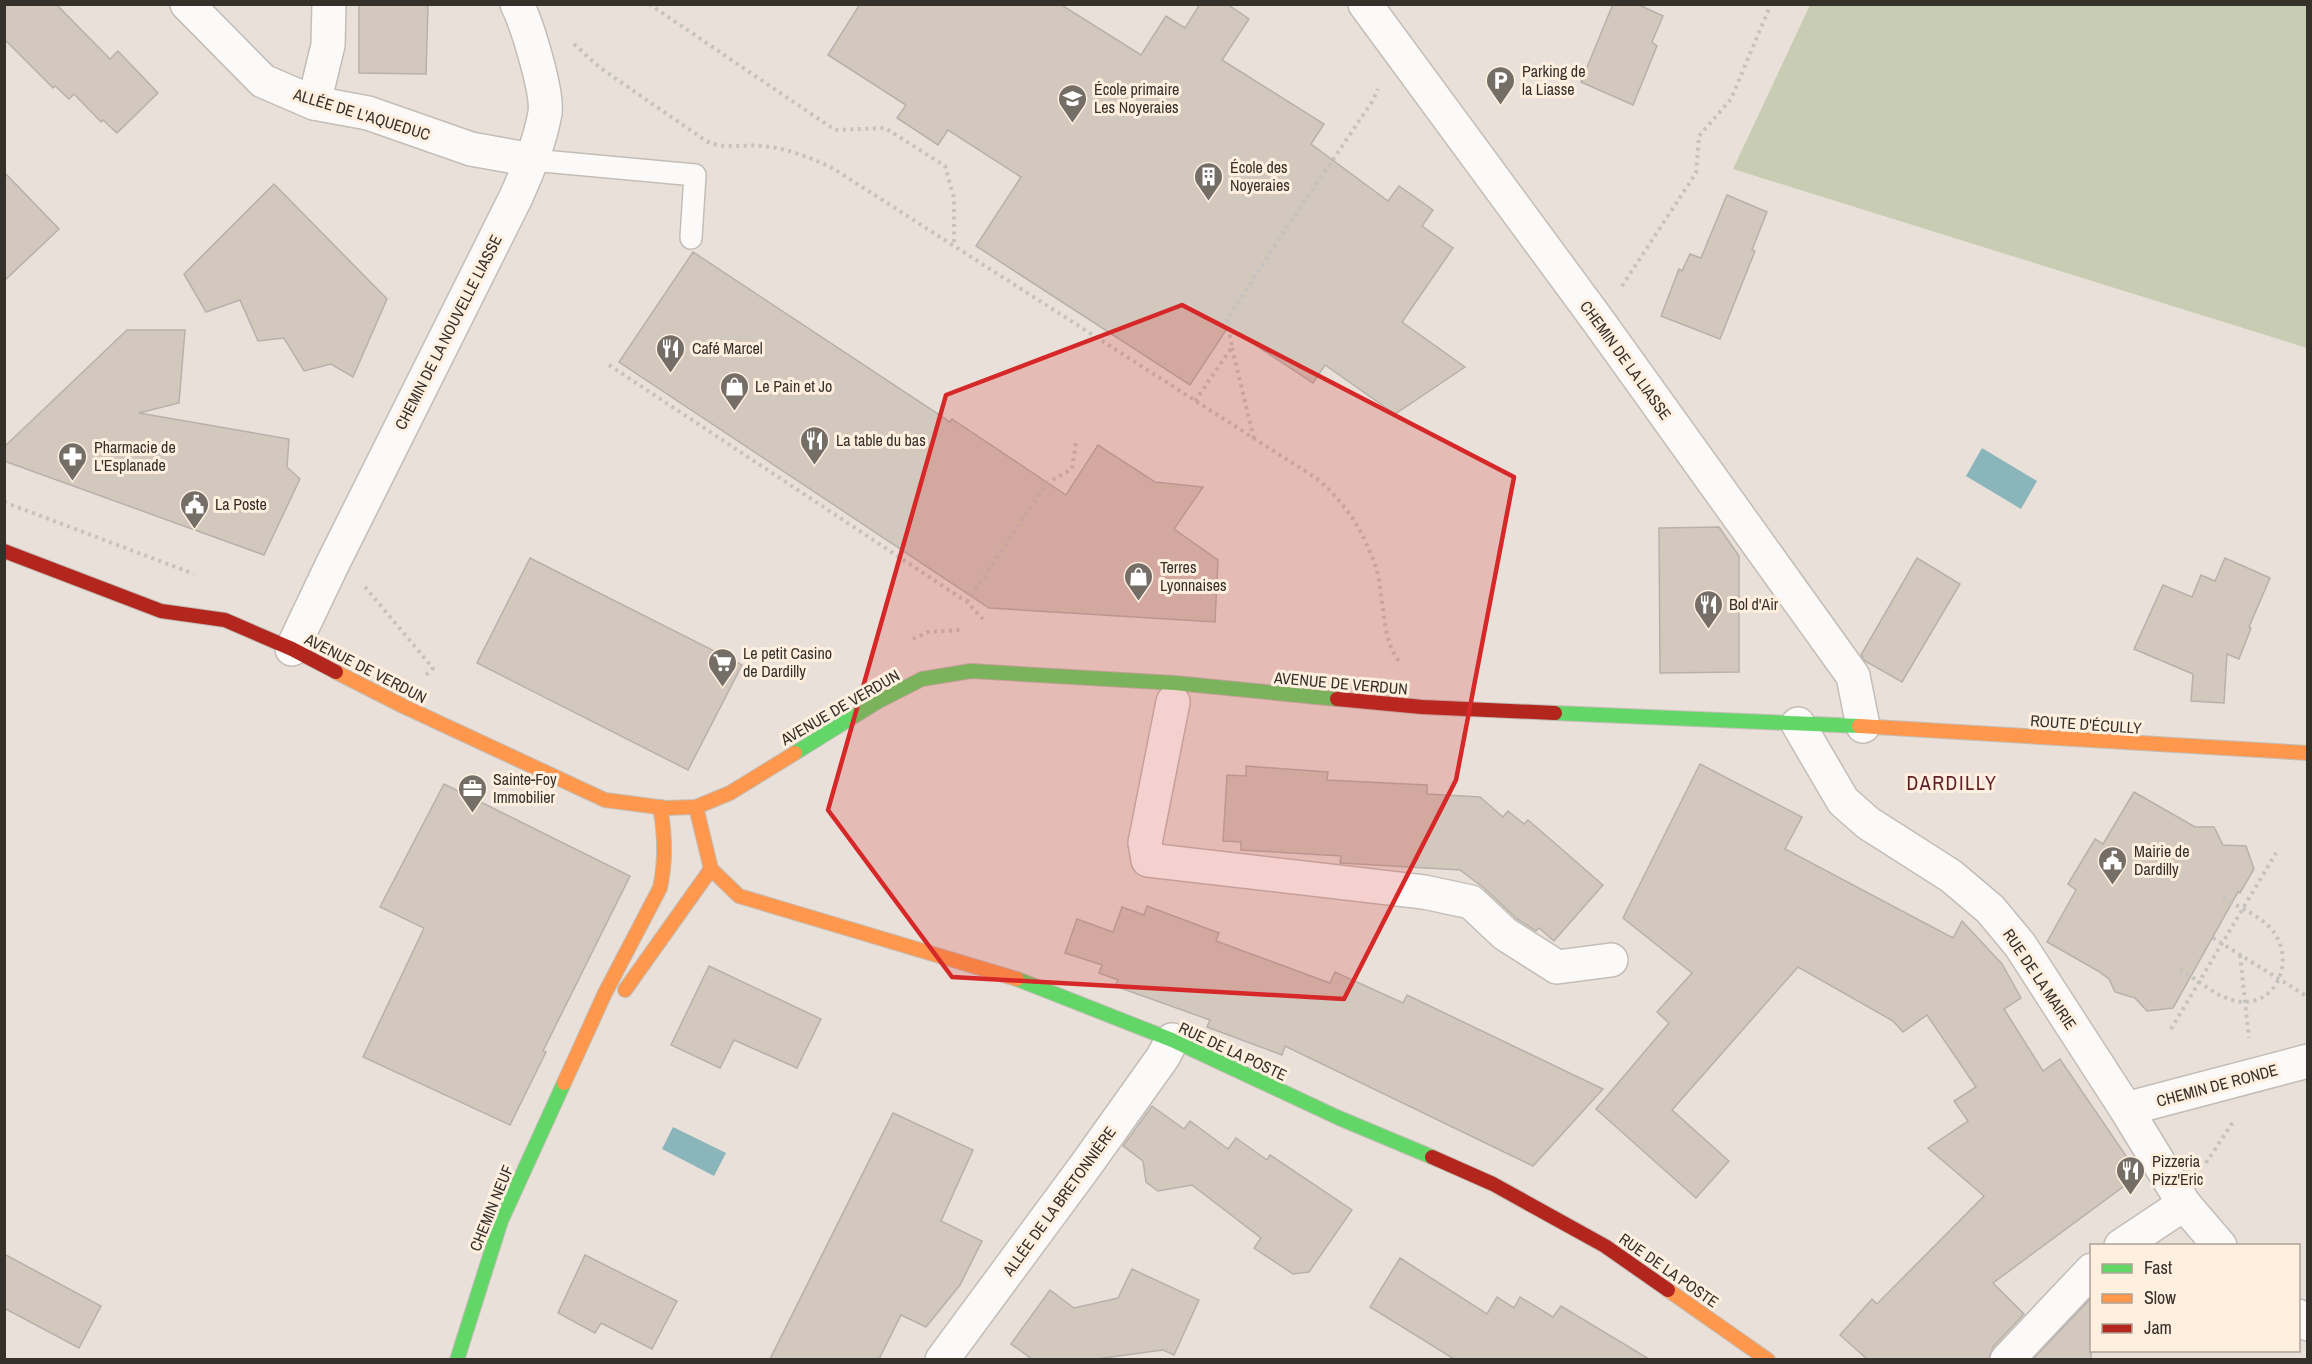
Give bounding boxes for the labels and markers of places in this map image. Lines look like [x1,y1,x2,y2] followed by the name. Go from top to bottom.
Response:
[1522,60,1585,100] place label: Parking de la Liasse
[1485,64,1517,106] parking icon: Parking de la Liasse
[1094,78,1179,118] place label: École primaire Les Noyeraies
[1057,82,1089,124] school or university icon: École primaire Les Noyeraies
[1230,156,1290,196] place label: École des Noyeraies
[1193,160,1225,202] building icon: École des Noyeraies
[655,332,687,374] restaurant icon: Café Marcel
[692,337,763,359] place label: Café Marcel
[718,370,750,412] shop icon: Le Pain et Jo
[755,375,832,397] place label: Le Pain et Jo
[799,424,831,466] restaurant icon: La table du bas
[836,429,926,451] place label: La table du bas
[94,436,176,476] place label: Pharmacie de L'Esplanade
[57,440,89,482] pharmacy icon: Pharmacie de L'Esplanade
[178,488,210,530] public building icon: La Poste
[215,493,267,515] place label: La Poste
[1160,556,1227,596] place label: Terres Lyonnaises
[1123,560,1155,602] shop icon: Terres Lyonnaises
[1692,588,1724,630] restaurant icon: Bol d'Air
[1729,593,1779,615] place label: Bol d'Air
[743,642,832,682] place label: Le petit Casino de Dardilly
[706,646,738,688] supermarket icon: Le petit Casino de Dardilly
[493,768,557,808] place label: Sainte-Foy Immobilier
[456,772,488,814] office icon: Sainte-Foy Immobilier
[2134,840,2189,880] place label: Mairie de Dardilly
[2097,844,2129,886] public building icon: Mairie de Dardilly
[2152,1150,2204,1190] place label: Pizzeria Pizz'Eric
[2115,1154,2147,1196] restaurant icon: Pizzeria Pizz'Eric

